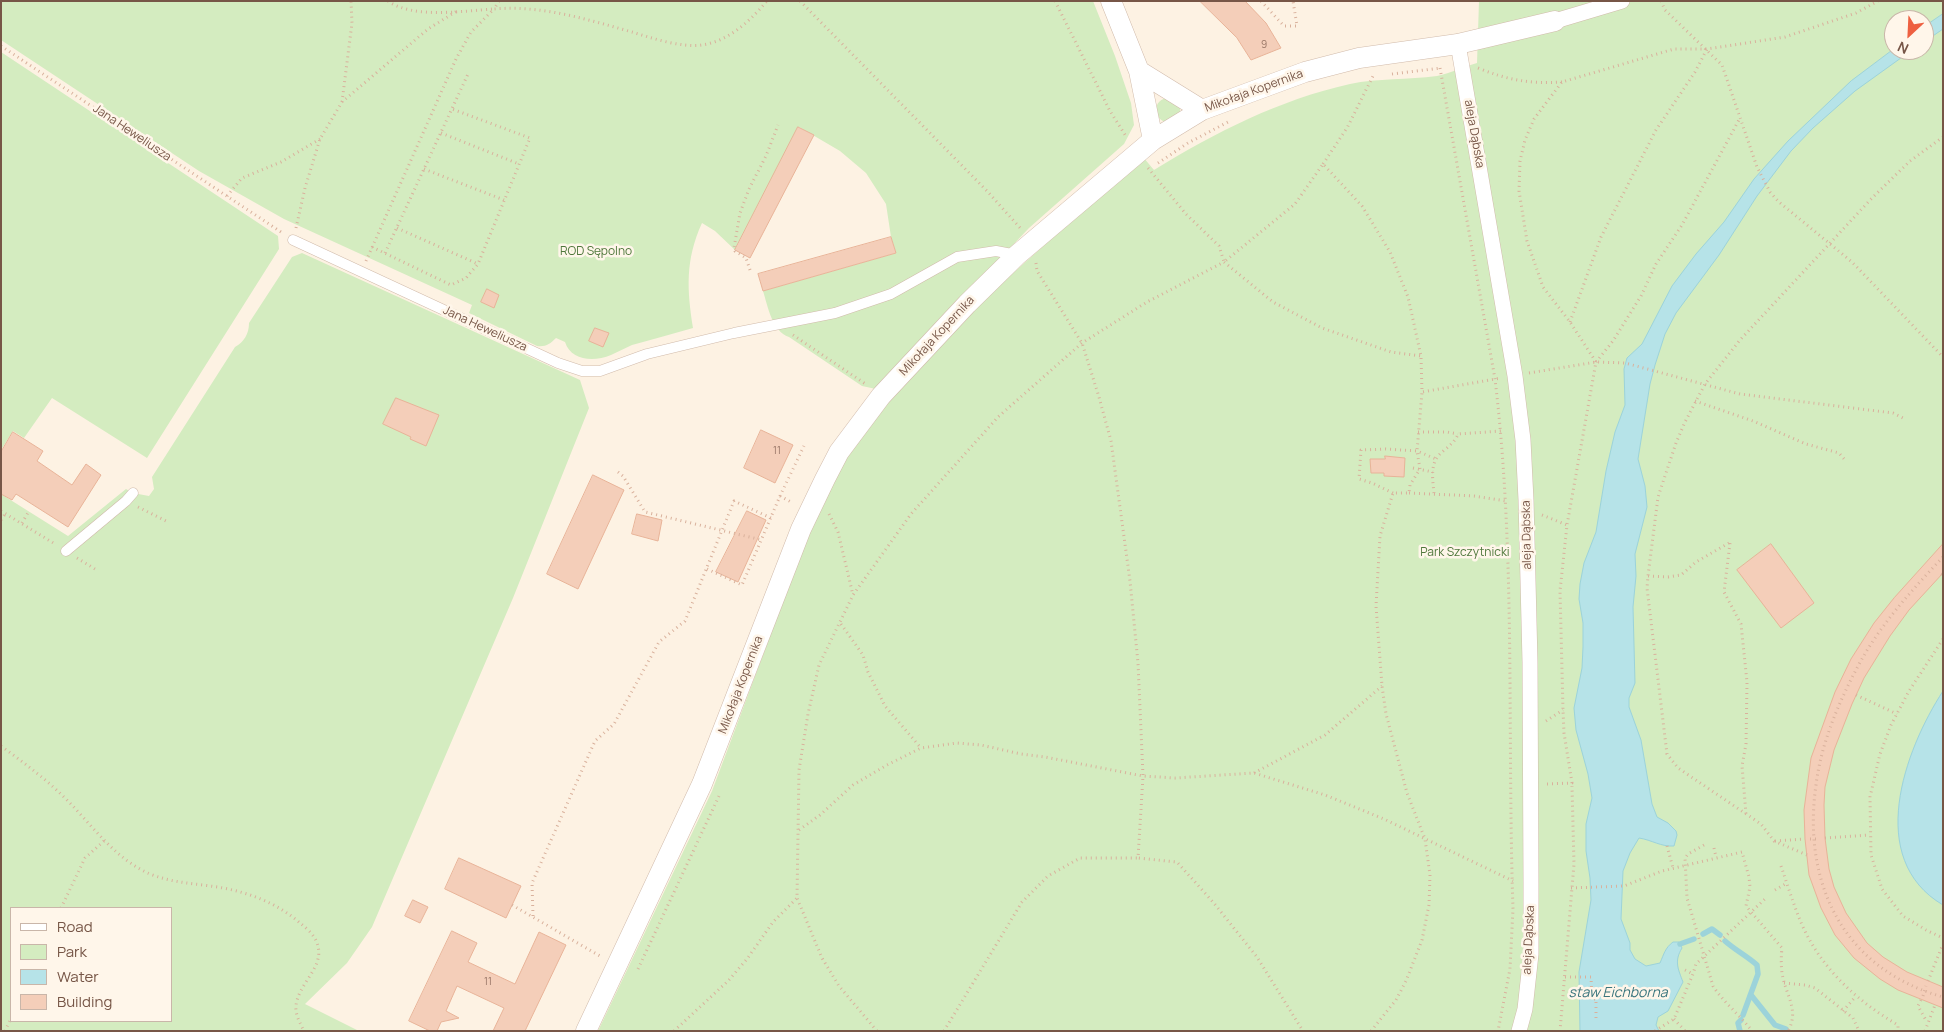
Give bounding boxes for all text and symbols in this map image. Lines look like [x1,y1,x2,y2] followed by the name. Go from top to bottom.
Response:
[1884,10,1934,60] north arrow
[1894,37,1911,59] text: N
[1261,39,1267,51] house number: 9
[1203,67,1305,115] street label: Mikołaja Kopernika
[1461,99,1487,169] street label: aleja Dąbska
[90,102,174,164] street label: Jana Heweliusza
[560,245,632,259] park label: ROD Sępolno
[896,293,978,379] street label: Mikołaja Kopernika
[441,303,529,355] street label: Jana Heweliusza
[773,445,781,457] house number: 11
[1519,500,1535,570] street label: aleja Dąbska
[1420,546,1510,560] park label: Park Szczytnicki
[716,634,766,736] street label: Mikołaja Kopernika
[1520,905,1538,975] street label: aleja Dąbska
[10,907,172,1022] legend
[57,916,93,937] text: Road
[57,941,87,962] text: Park
[57,966,99,987] text: Water
[484,976,492,988] house number: 11
[1568,985,1668,1001] water label: staw Eichborna
[57,991,112,1012] text: Building

